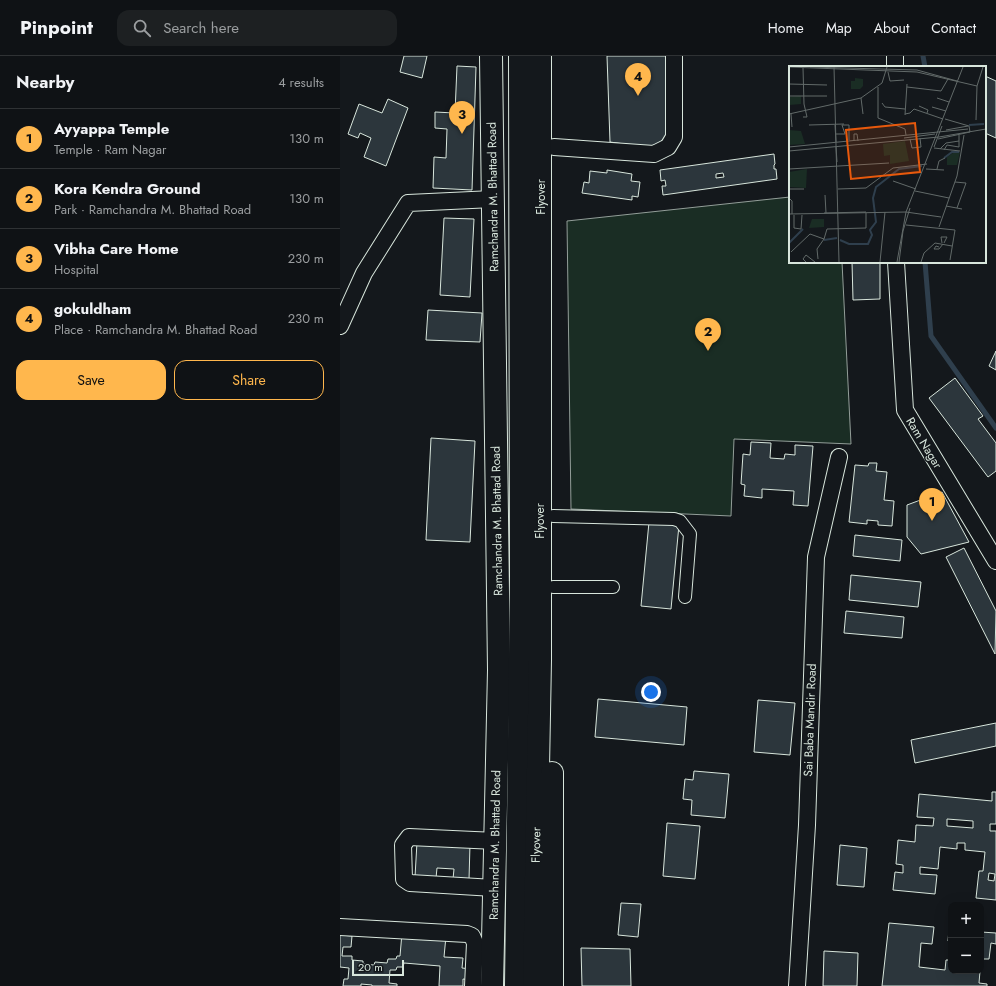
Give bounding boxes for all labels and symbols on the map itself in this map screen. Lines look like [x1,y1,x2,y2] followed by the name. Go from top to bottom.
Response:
[625,63,651,96] pin: 4
[789,66,986,263] inset map
[449,101,475,134] pin: 3
[483,122,503,272] street label: Ramchandra M. Bhattad Road
[532,178,550,215] street label: Flyover
[695,318,721,351] pin: 2
[902,414,947,473] street label: Ram Nagar
[487,446,507,596] street label: Ramchandra M. Bhattad Road
[919,488,945,521] pin: 1
[531,502,549,539] street label: Flyover
[799,663,821,777] street label: Sai Baba Mandir Road
[641,682,661,702] your location
[485,770,505,920] street label: Ramchandra M. Bhattad Road
[527,826,545,863] street label: Flyover
[352,958,404,977] scale bar

